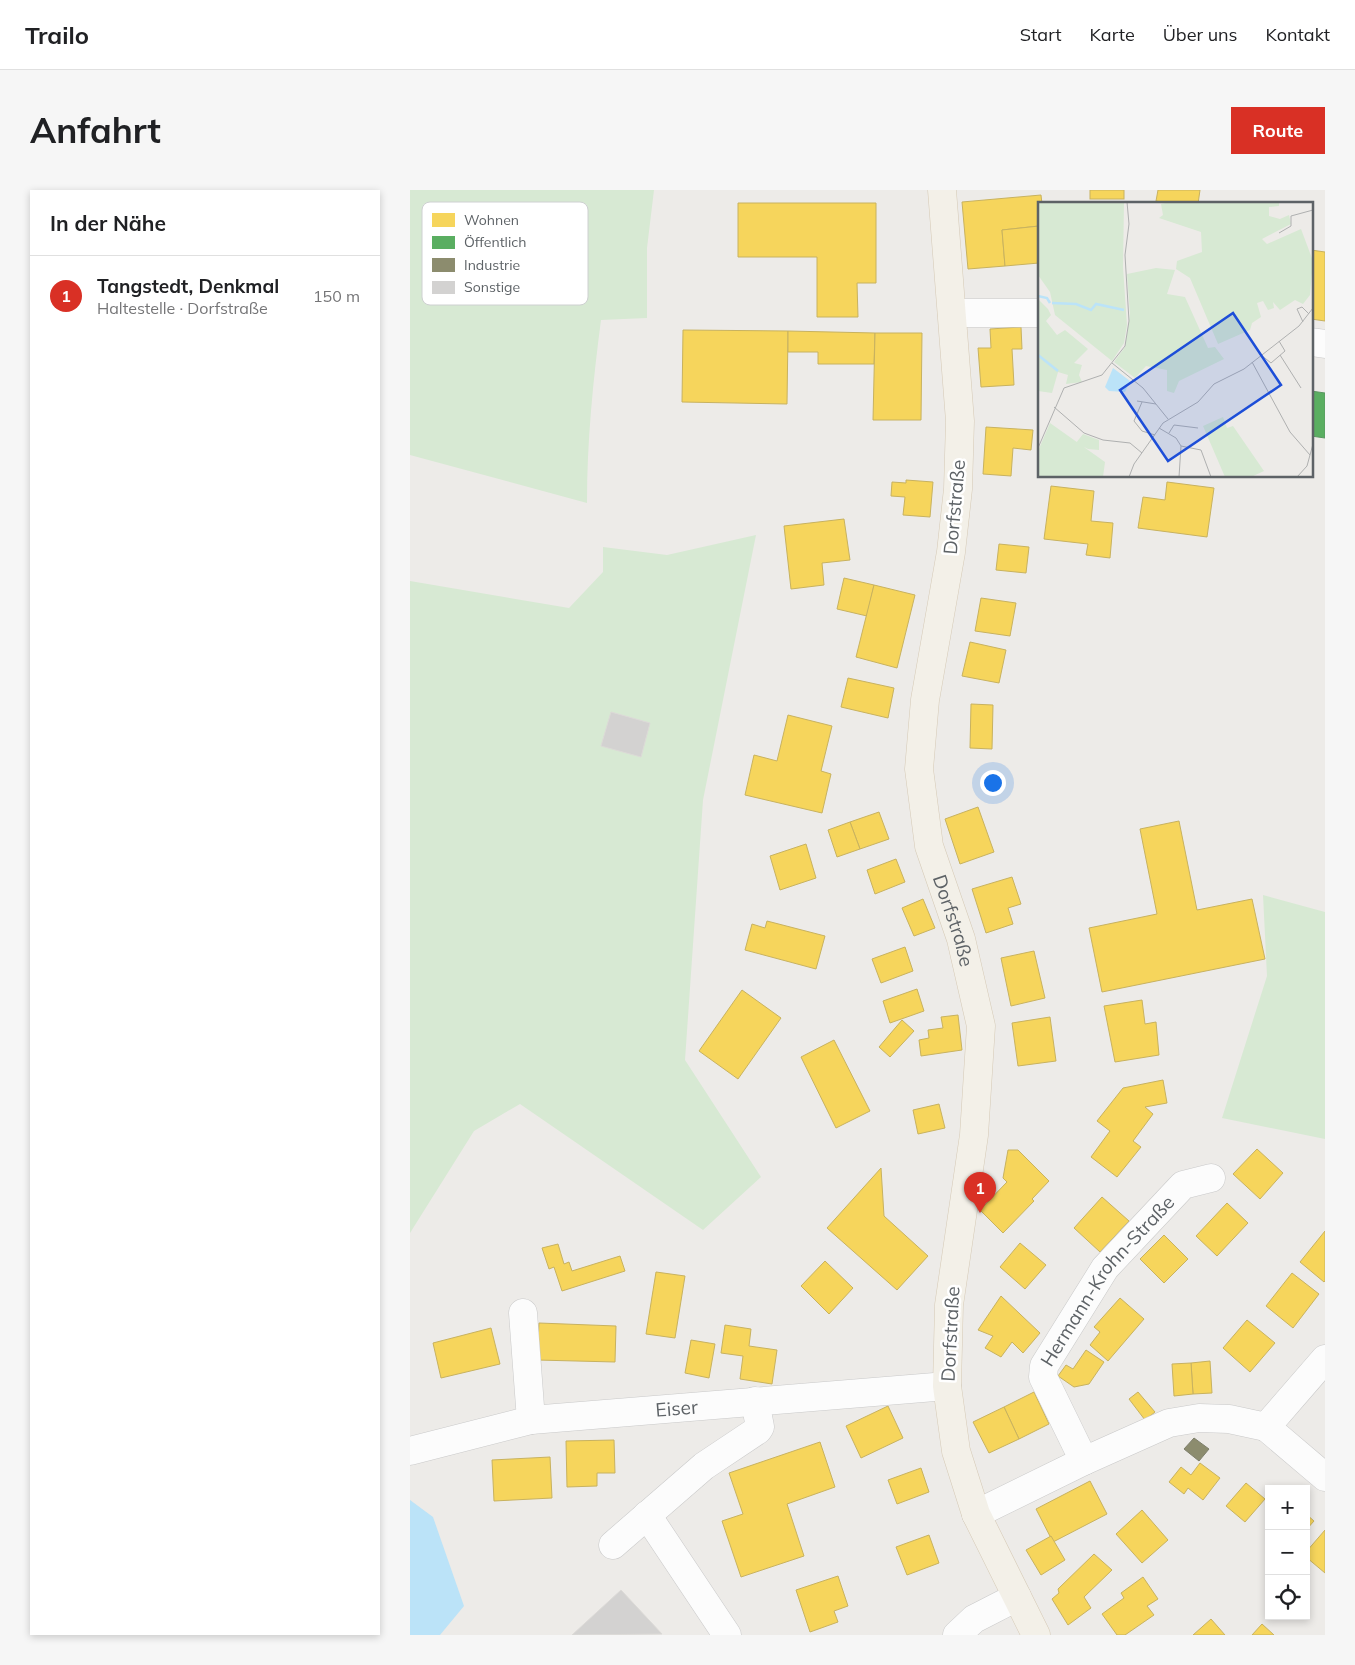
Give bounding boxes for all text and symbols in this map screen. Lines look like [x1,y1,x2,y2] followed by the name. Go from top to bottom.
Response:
[25,20,89,50] text: Trailo
[1020,23,1061,46] text: Start
[1089,23,1135,46] text: Karte
[1163,23,1238,46] text: Über uns
[1266,23,1330,46] text: Kontakt
[1231,107,1325,154] button: Route
[30,108,161,152] text: Anfahrt
[422,202,588,305] legend
[1038,202,1312,478] inset map
[50,210,166,236] text: In der Nähe
[464,211,519,229] text: Wohnen
[464,233,526,251] text: Öffentlich
[464,256,520,274] text: Industrie
[97,274,279,298] text: Tangstedt, Denkmal
[464,278,520,296] text: Sonstige
[61,286,71,306] text: 1
[313,286,360,306] text: 150 m
[97,298,268,318] text: Haltestelle · Dorfstraße
[938,458,970,556] street label: Dorfstraße
[980,770,1006,796] your location
[928,871,979,969] street label: Dorfstraße
[964,1172,996,1213] pin: 1
[1035,1190,1179,1371] street label: Hermann-Krohn-Straße
[936,1286,964,1382] street label: Dorfstraße
[654,1394,699,1422] street label: Eiser
[1265,1485,1310,1620] map controls
[1265,1485,1310,1530] button: +
[1265,1530,1310,1575] button: −
[1265,1575,1310,1620] button: locate

